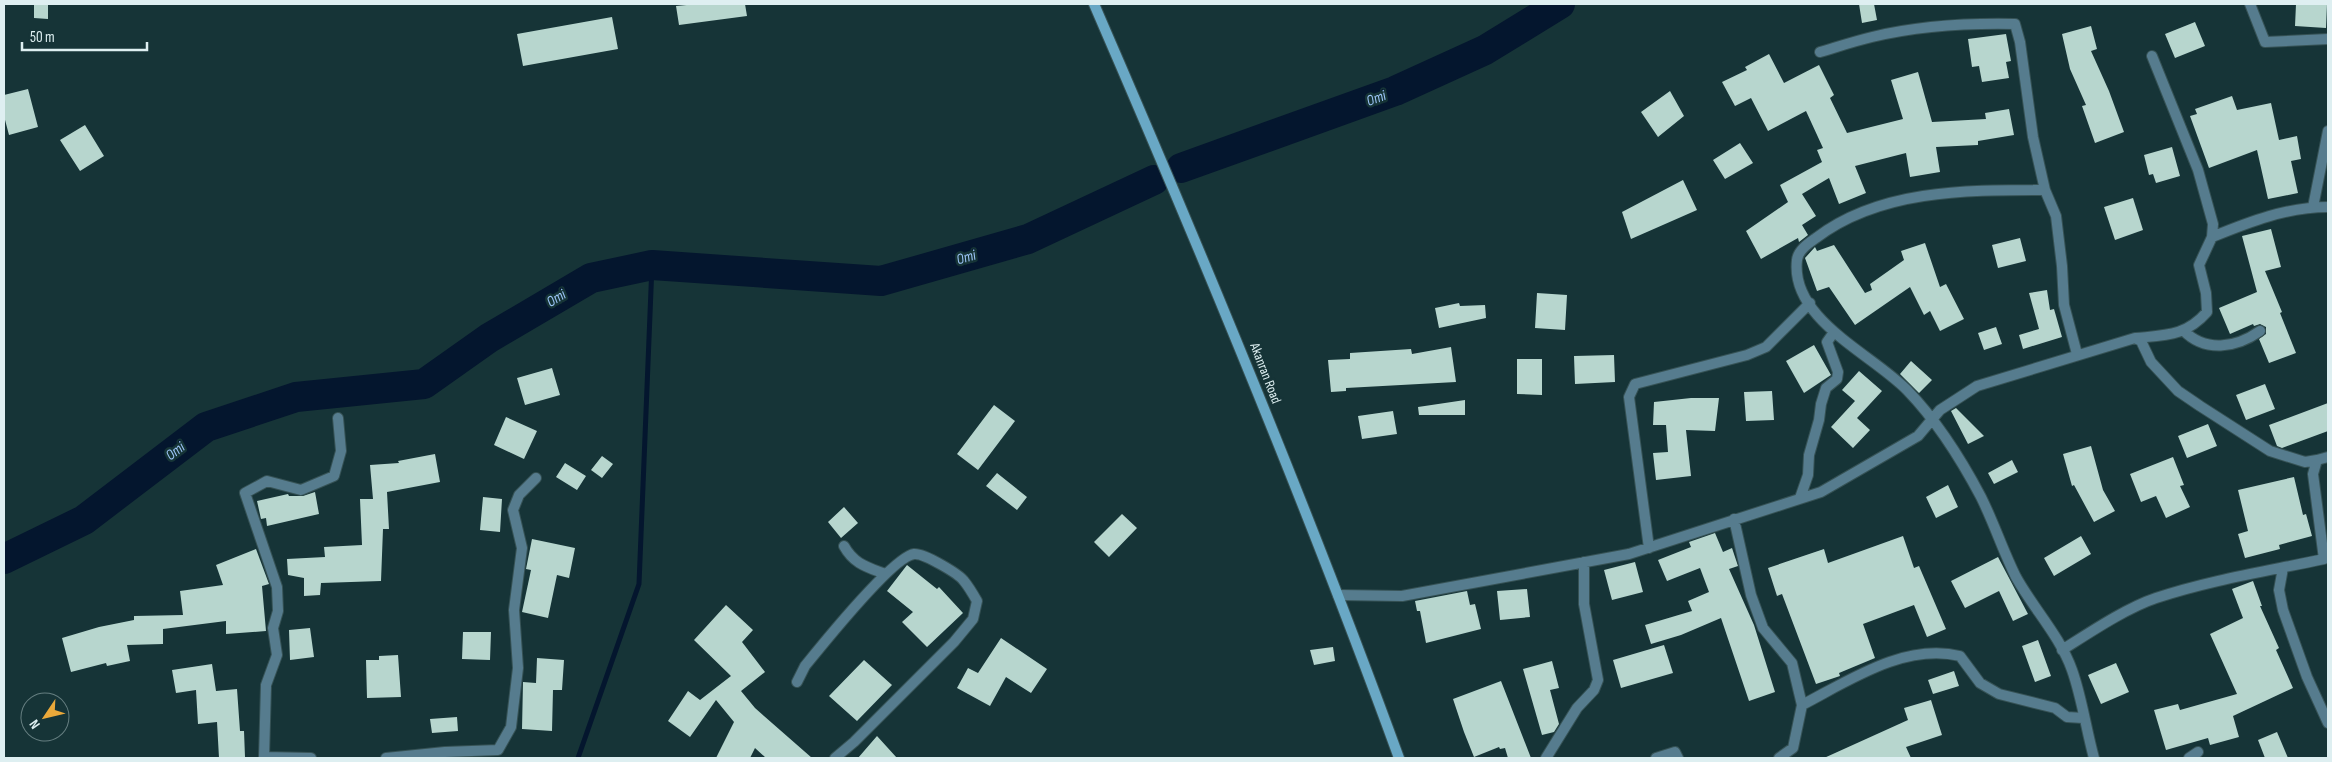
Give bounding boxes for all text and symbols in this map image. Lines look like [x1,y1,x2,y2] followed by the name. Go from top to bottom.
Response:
[22,20,148,52] scale bar
[30,28,55,47] text: 50 m
[1364,86,1390,111] water label: Omi
[954,245,979,269] water label: Omi
[543,285,571,312] water label: Omi
[1246,339,1285,406] street label: Akanran Road
[162,437,190,465] water label: Omi
[20,692,70,742] north arrow
[26,716,44,732] text: N

